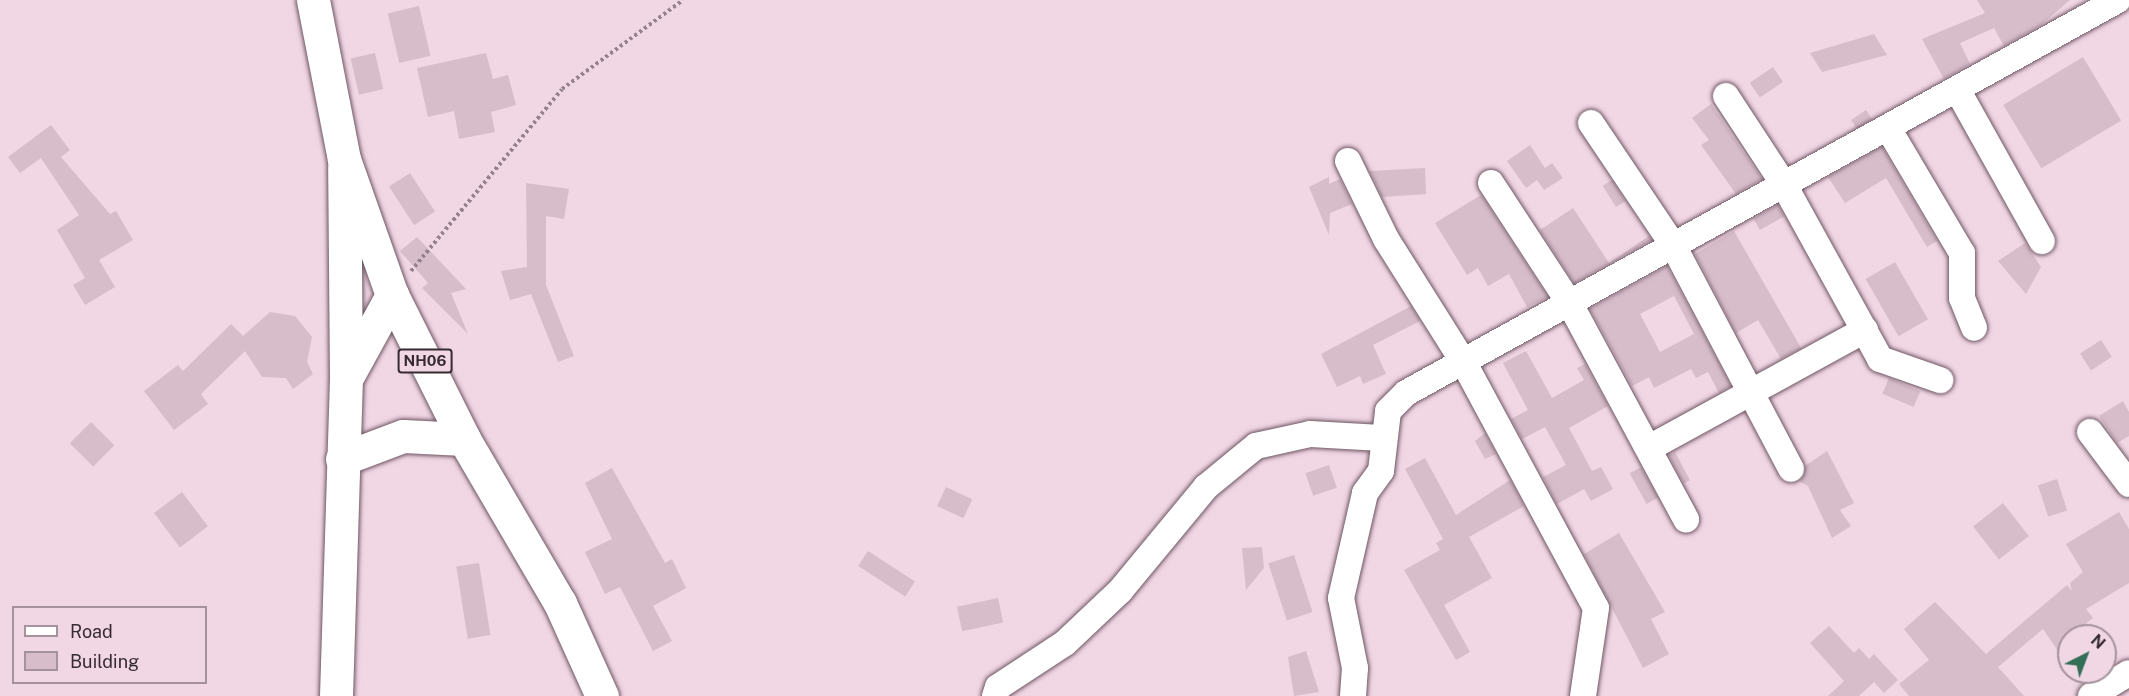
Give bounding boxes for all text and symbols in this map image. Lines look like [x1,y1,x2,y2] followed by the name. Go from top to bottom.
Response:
[396,349,454,373] road number: NH06
[12,606,207,684] legend
[70,621,113,642] text: Road
[2057,624,2117,684] north arrow
[2087,630,2109,653] text: N
[70,651,139,672] text: Building

